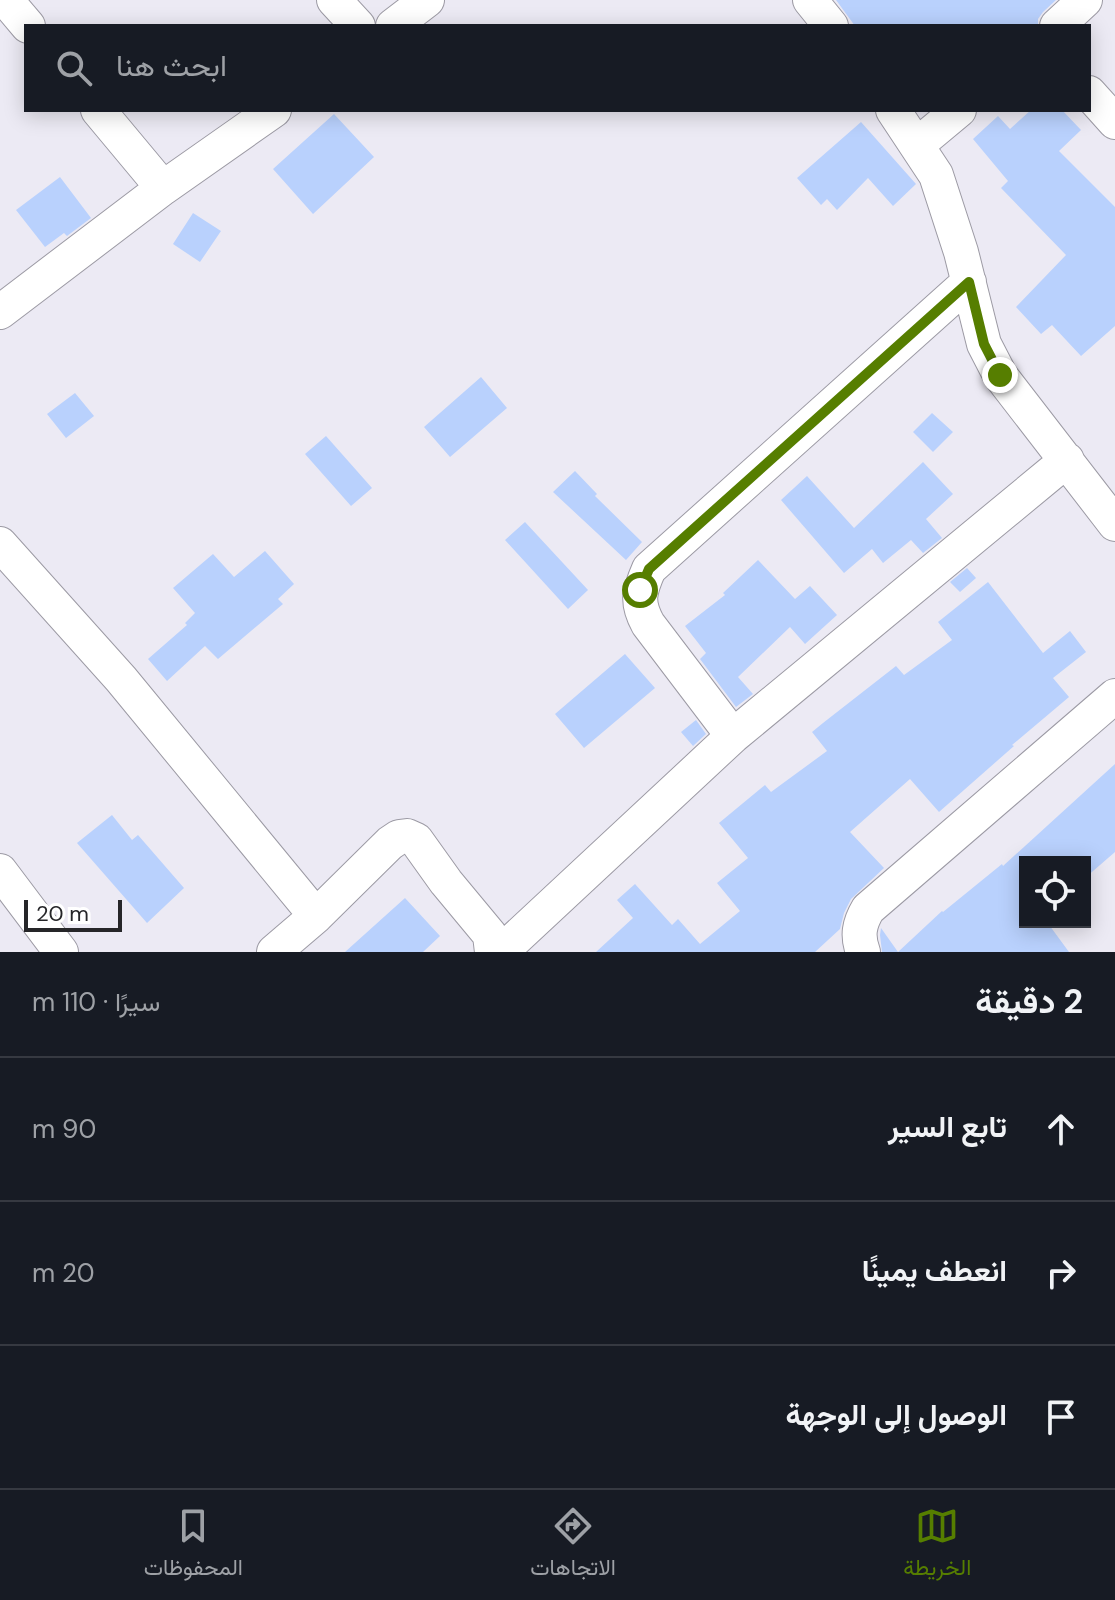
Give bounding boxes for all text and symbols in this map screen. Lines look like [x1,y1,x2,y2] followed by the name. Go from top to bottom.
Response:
[24,24,1091,112] search box
[52,46,96,90] icon: search
[116,46,227,85] text: ابحث هنا
[982,357,1018,393] route end
[622,572,658,608] route start
[1019,856,1091,928] map controls
[1019,856,1091,928] button: locate
[24,896,122,932] scale bar
[36,899,89,928] text: 20 m
[975,979,1083,1024] text: 2 دقيقة
[32,985,160,1019] text: سيرًا · 110 m
[888,1107,1007,1146] text: تابع السير
[1039,1107,1083,1151] icon: ahead
[32,1112,96,1146] text: 90 m
[862,1251,1007,1290] text: انعطف يمينًا
[1039,1251,1083,1295] icon: right
[32,1256,95,1290] text: 20 m
[786,1395,1007,1434] text: الوصول إلى الوجهة
[1039,1395,1083,1439] icon: arrive
[144,1504,243,1587] tab: المحفوظات
[530,1504,616,1587] tab: الاتجاهات
[903,1504,971,1587] tab: الخريطة

